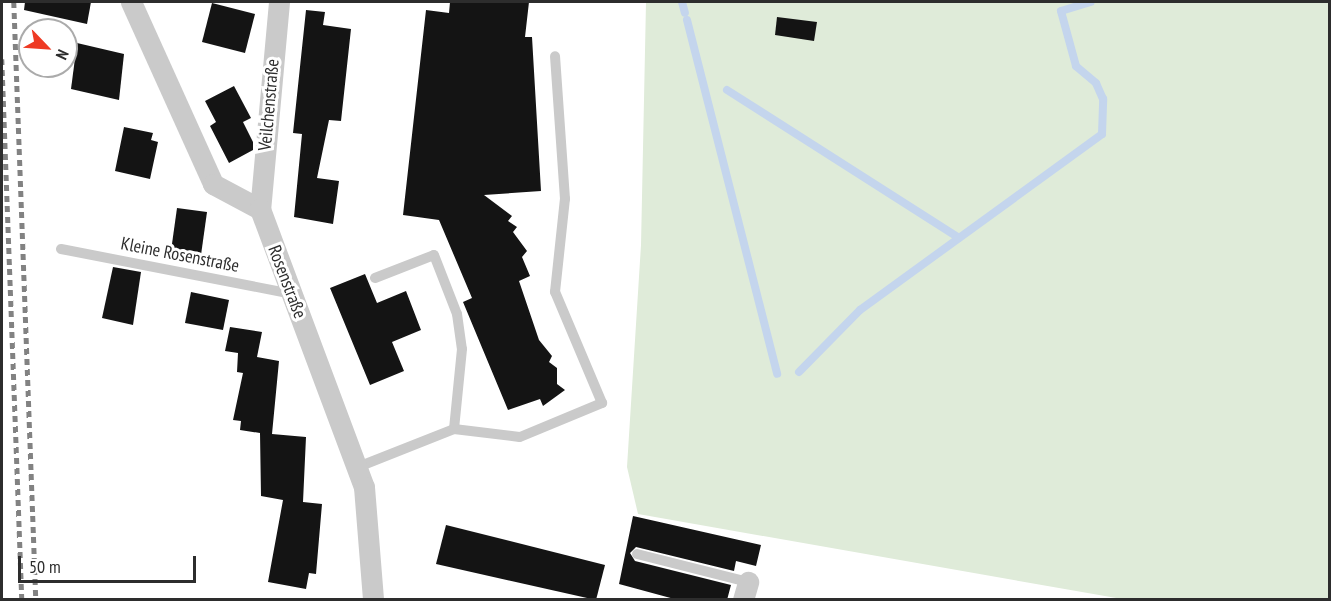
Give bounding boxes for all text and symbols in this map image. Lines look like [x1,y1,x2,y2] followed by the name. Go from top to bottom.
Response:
[18,18,78,78] north arrow
[52,47,73,63] text: N
[254,58,284,152] street label: Veilchenstraße
[119,233,241,277] street label: Kleine Rosenstraße
[263,242,311,322] street label: Rosenstraße
[21,544,200,582] scale bar
[29,555,61,578] text: 50 m

